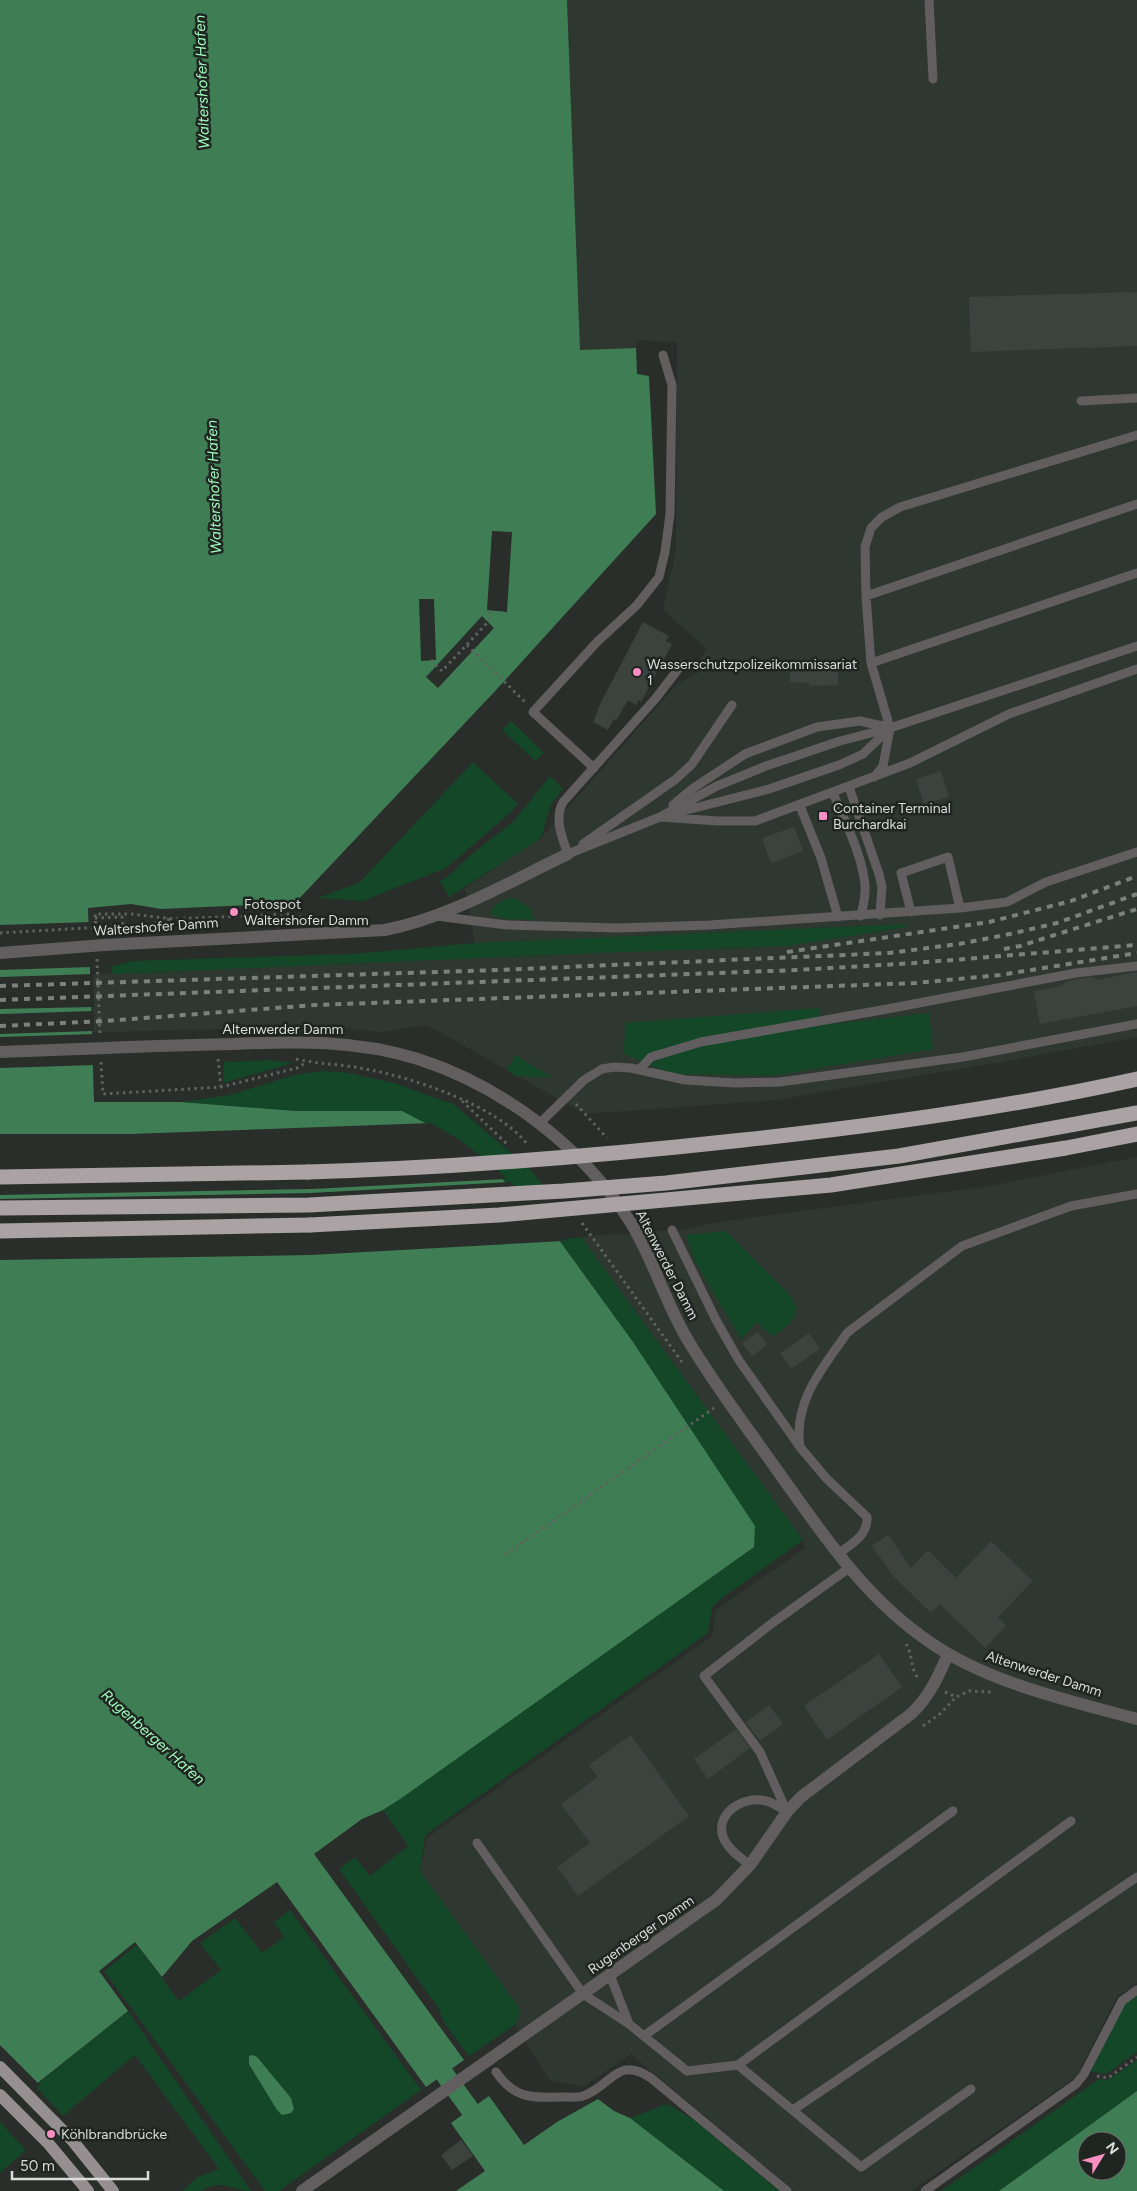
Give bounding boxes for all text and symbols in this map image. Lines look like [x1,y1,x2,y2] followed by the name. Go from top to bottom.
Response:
[191,15,213,149] water label: Waltershofer Hafen
[203,420,225,554] water label: Waltershofer Hafen
[647,656,857,689] place label: Wasserschutzpolizeikommissariat 1
[631,666,643,678] marker: Wasserschutzpolizeikommissariat 1
[833,800,951,833] place label: Container Terminal Burchardkai
[817,810,829,822] marker: Container Terminal Burchardkai
[244,896,369,929] place label: Fotospot Waltershofer Damm
[228,906,240,918] marker: Fotospot Waltershofer Damm
[93,914,219,940] street label: Waltershofer Damm
[223,1021,344,1038] street label: Altenwerder Damm
[632,1207,702,1323] street label: Altenwerder Damm
[984,1647,1104,1701] street label: Altenwerder Damm
[97,1686,209,1788] water label: Rugenberger Hafen
[585,1892,697,1978] street label: Rugenberger Damm
[61,2126,167,2143] place label: Köhlbrandbrücke
[45,2128,57,2140] marker: Köhlbrandbrücke
[1077,2131,1127,2181] north arrow
[1102,2139,1122,2158] text: N
[12,2148,149,2180] scale bar
[20,2157,55,2175] text: 50 m

